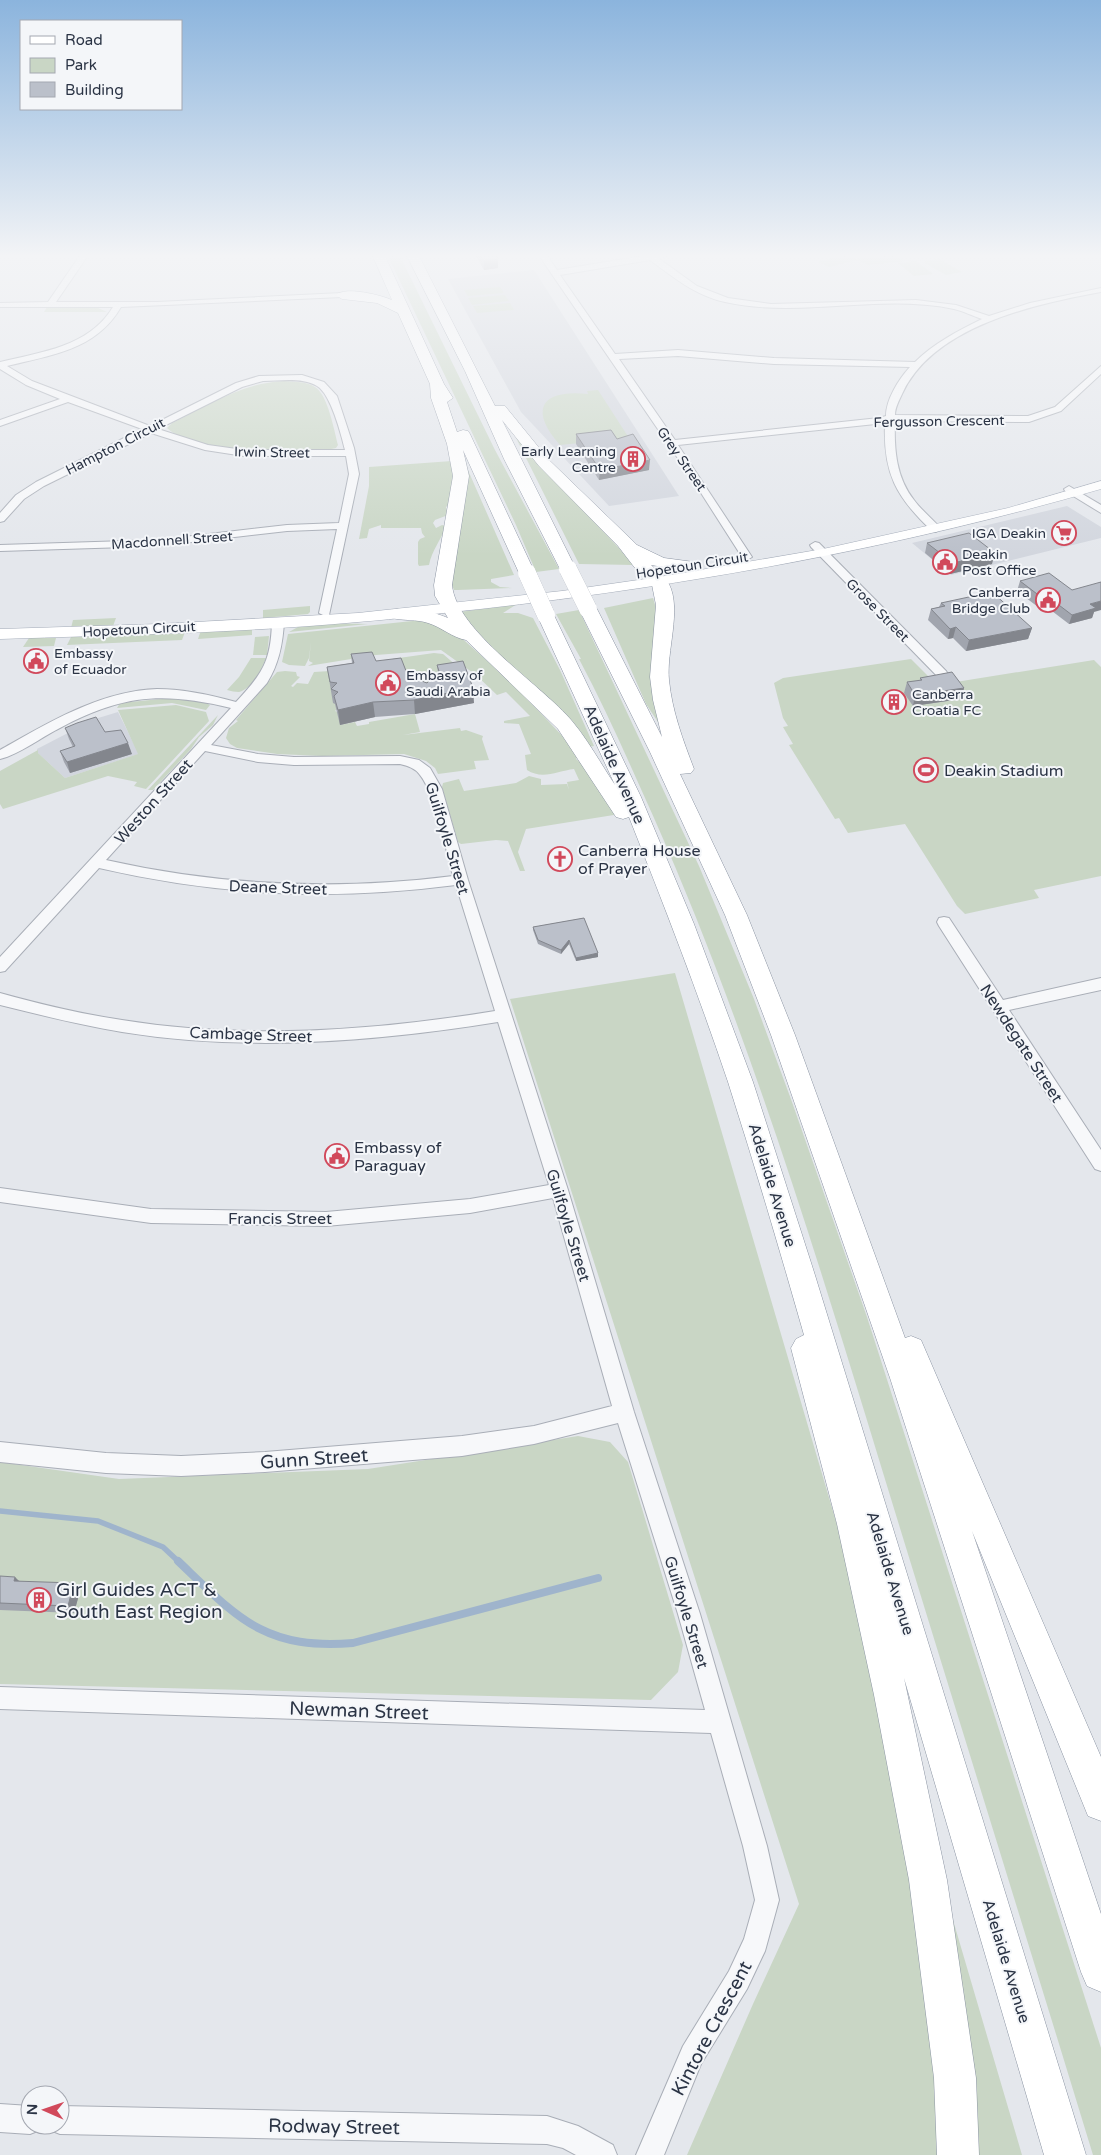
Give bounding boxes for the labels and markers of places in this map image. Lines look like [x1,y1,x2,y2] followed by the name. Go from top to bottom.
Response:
[521,443,616,476] place label: Early Learning Centre
[620,446,646,472] building icon: Early Learning Centre
[1051,520,1077,546] supermarket icon: IGA Deakin
[972,525,1046,542] place label: IGA Deakin
[962,546,1037,579] place label: Deakin Post Office
[932,549,958,575] public building icon: Deakin Post Office
[952,584,1030,617] place label: Canberra Bridge Club
[1035,587,1061,613] public building icon: Canberra Bridge Club
[54,645,127,678] place label: Embassy of Ecuador
[23,648,49,674] public building icon: Embassy of Ecuador
[406,667,491,700] place label: Embassy of Saudi Arabia
[375,670,401,696] public building icon: Embassy of Saudi Arabia
[912,686,982,719] place label: Canberra Croatia FC
[881,689,907,715] building icon: Canberra Croatia FC
[913,757,939,783] sports icon: Deakin Stadium
[944,761,1064,781] place label: Deakin Stadium
[578,841,700,879] place label: Canberra House of Prayer
[547,846,573,872] church icon: Canberra House of Prayer
[354,1138,443,1176] place label: Embassy of Paraguay
[324,1143,350,1169] public building icon: Embassy of Paraguay
[56,1579,223,1623] place label: Girl Guides ACT & South East Region
[26,1587,52,1613] building icon: Girl Guides ACT & South East Region

